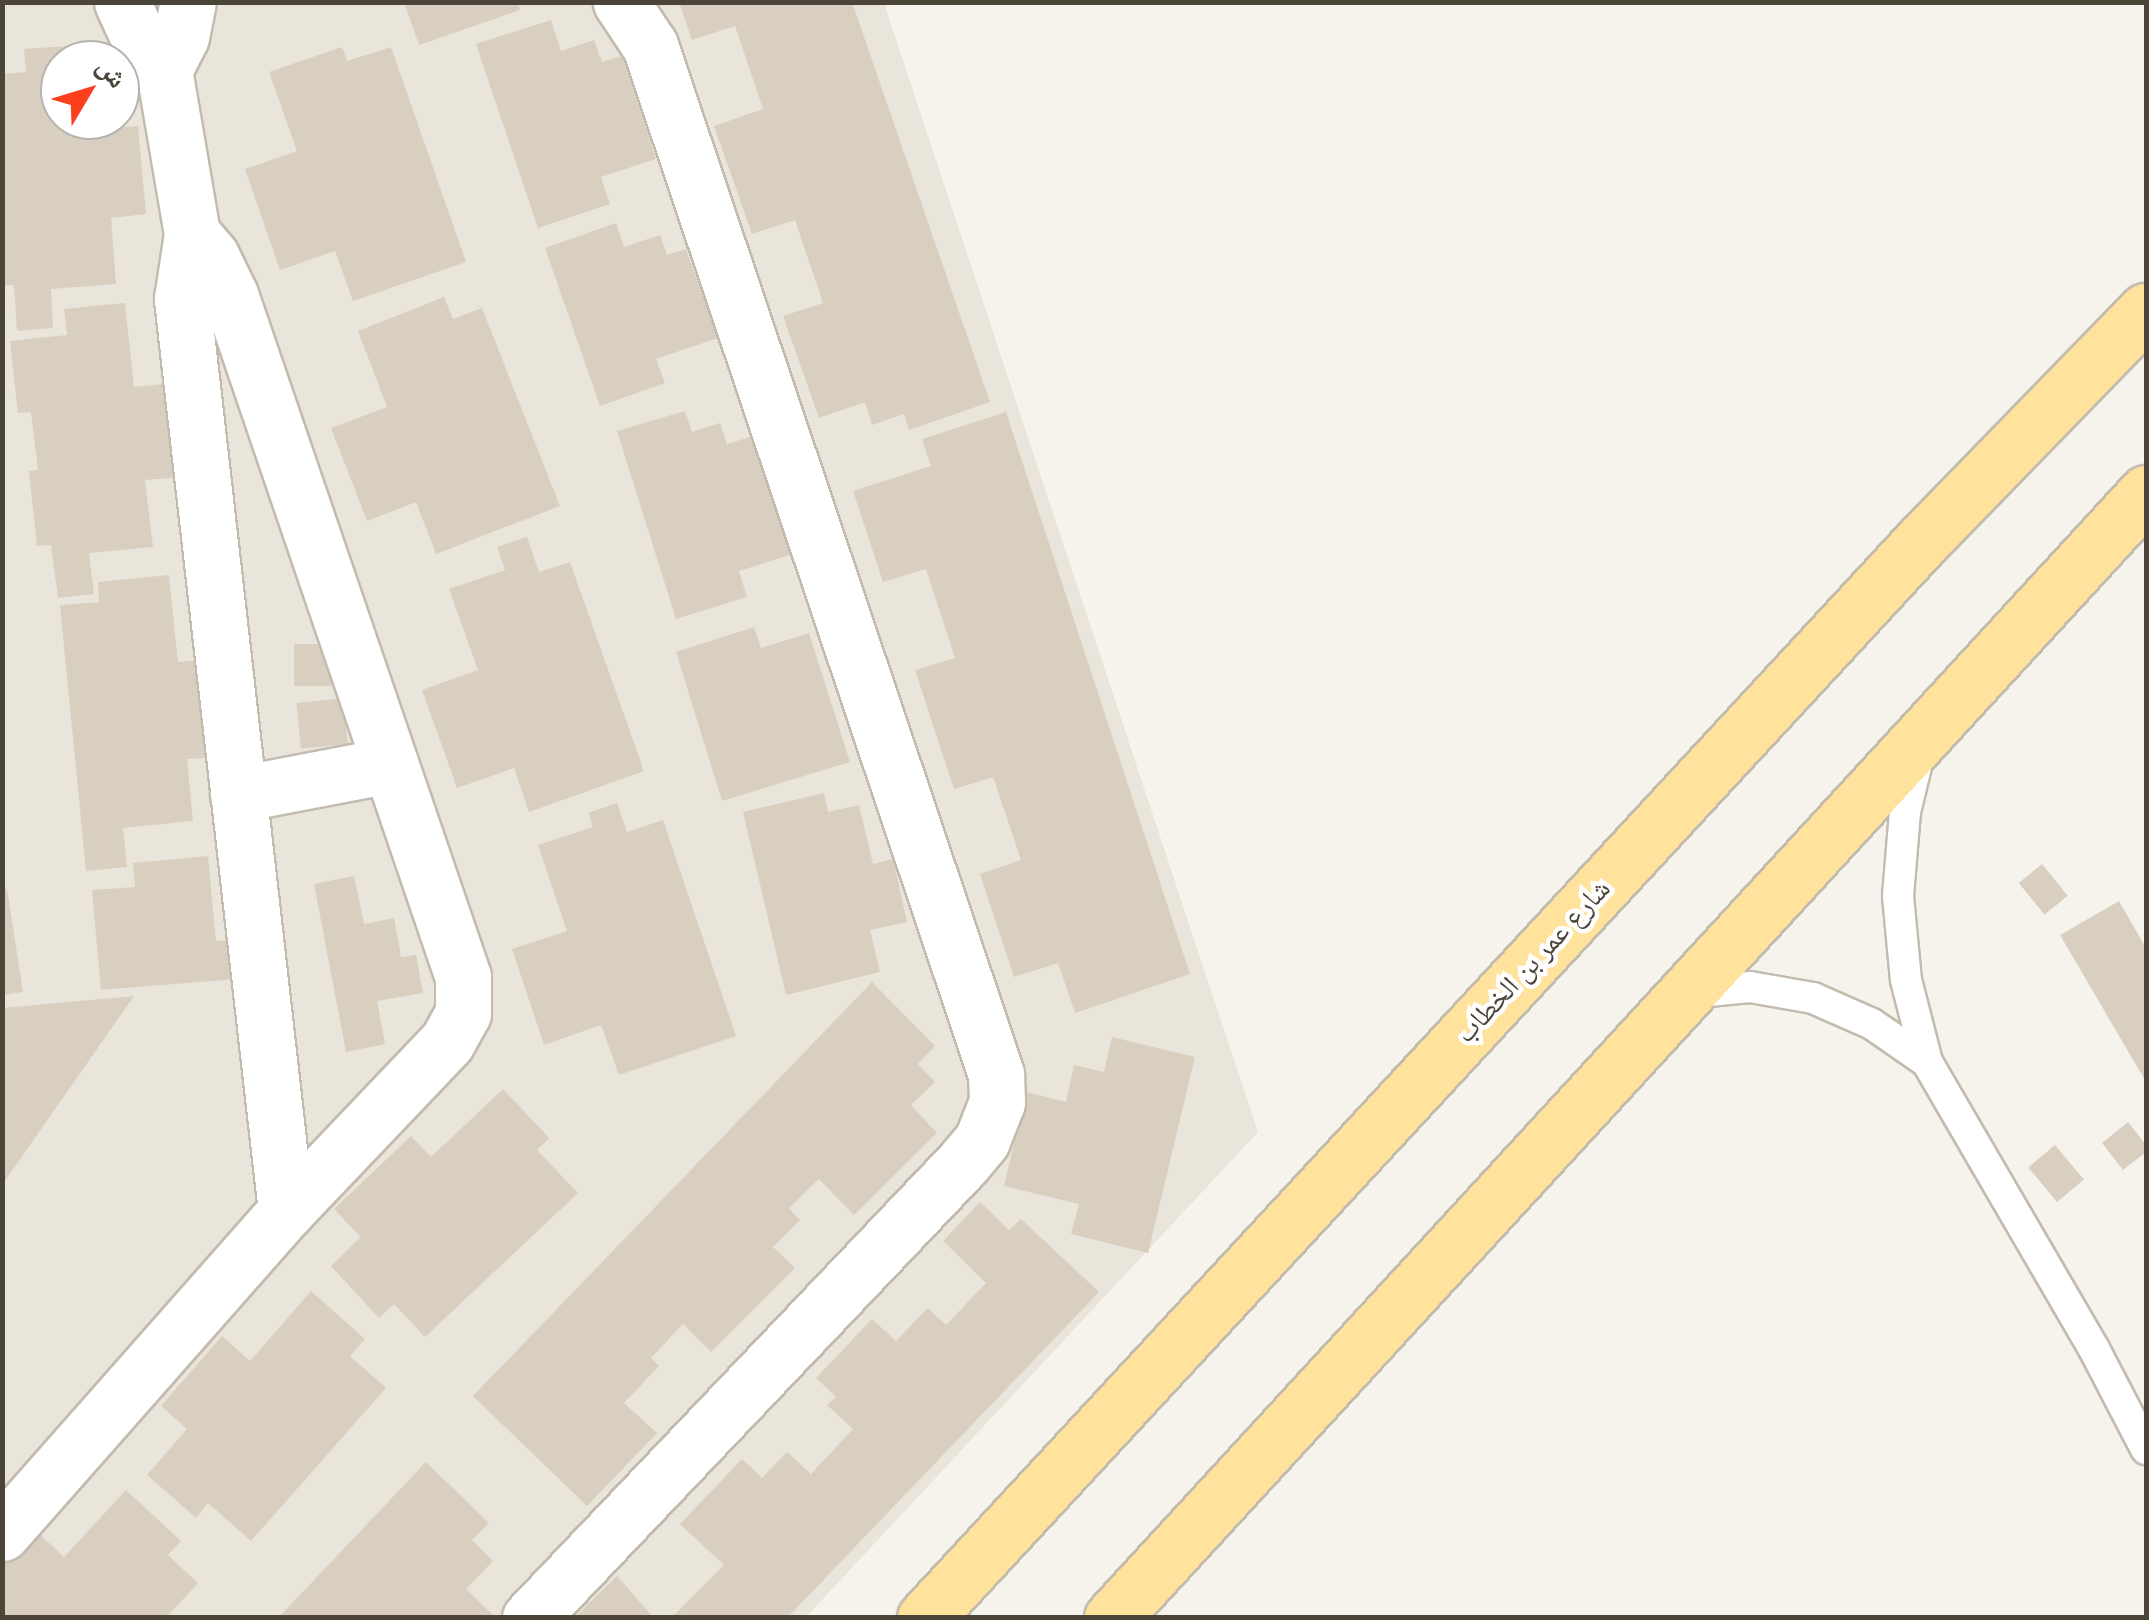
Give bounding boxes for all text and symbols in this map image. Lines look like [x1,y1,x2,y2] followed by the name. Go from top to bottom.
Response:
[40,40,140,140] north arrow
[90,51,135,94] text: ش
[1449,872,1617,1050] street label: شارع عمر بن الخطاب

